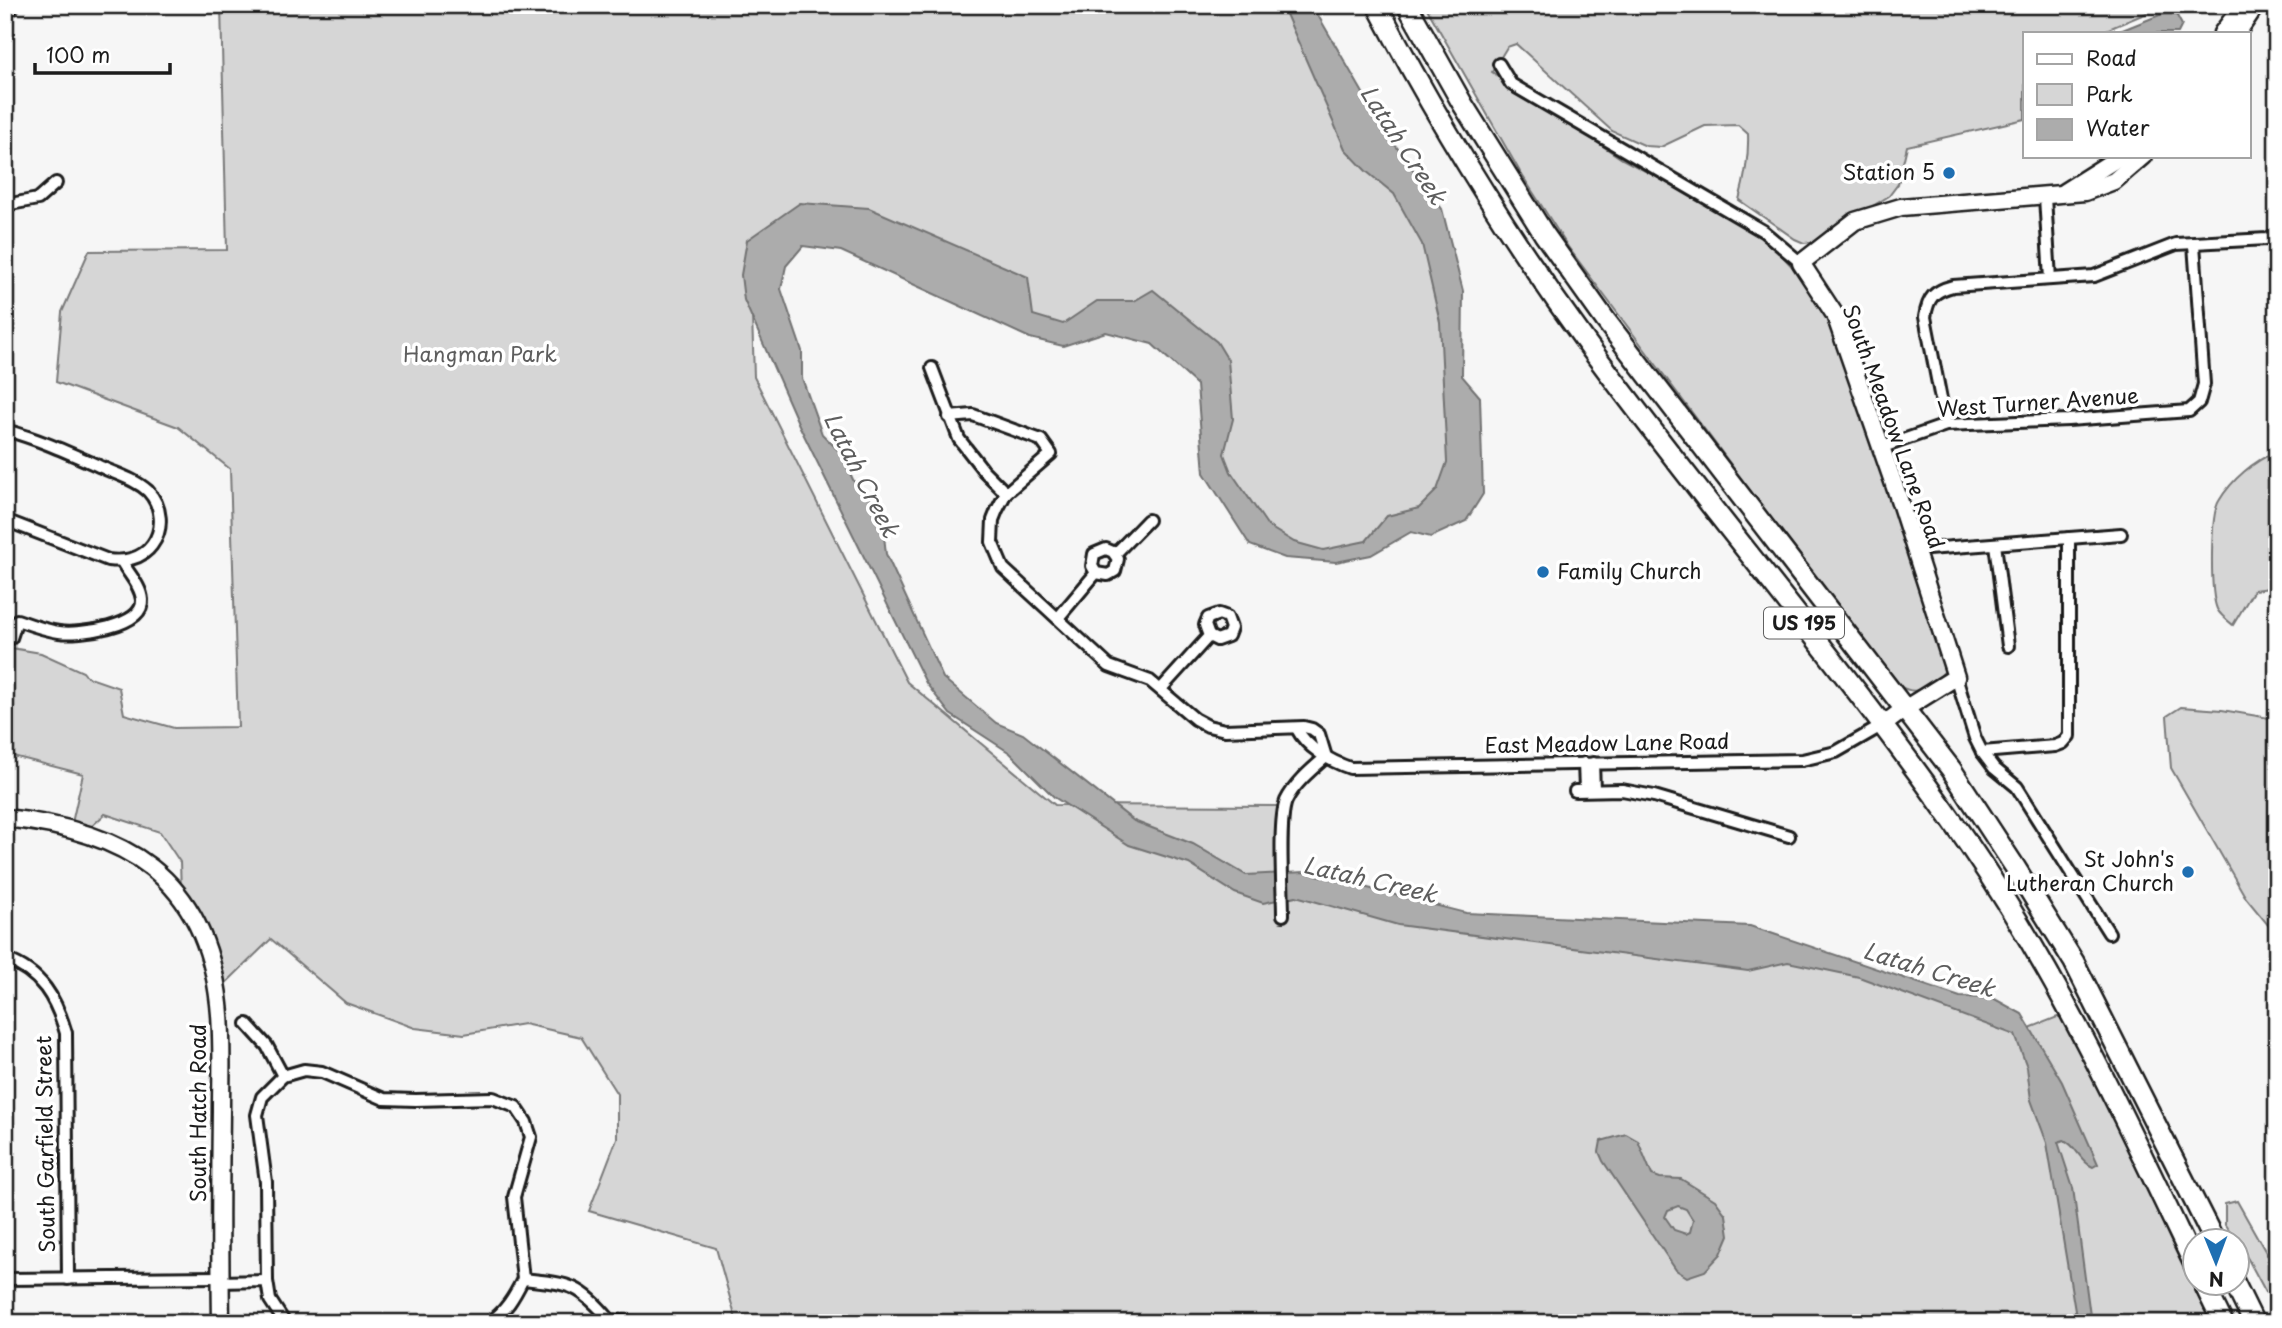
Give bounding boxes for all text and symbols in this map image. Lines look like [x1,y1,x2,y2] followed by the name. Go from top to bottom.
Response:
[35,32,170,76] scale bar
[2023,32,2250,158] legend
[46,38,110,70] text: 100 m
[2086,41,2137,73] text: Road
[2086,77,2133,109] text: Park
[1353,78,1456,212] water label: Latah Creek
[2086,111,2150,143] text: Water
[1842,155,1935,187] place label: Station 5
[1941,165,1957,181] marker: Station 5
[1836,300,1954,553] street label: South Meadow Lane Road
[403,337,557,369] park label: Hangman Park
[1936,378,2140,424] street label: West Turner Avenue
[816,406,909,544] water label: Latah Creek
[1557,554,1701,586] place label: Family Church
[1535,564,1551,580] marker: Family Church
[1764,608,1844,638] road number: US 195
[1484,724,1730,760] street label: East Meadow Lane Road
[2006,842,2174,898] place label: St John's Lutheran Church
[1300,846,1441,911] water label: Latah Creek
[2180,864,2196,880] marker: St John's Lutheran Church
[1859,932,2001,1005] water label: Latah Creek
[181,1024,213,1202] street label: South Hatch Road
[26,1035,62,1253] street label: South Garfield Street
[2180,1226,2250,1296] north arrow
[2209,1266,2224,1294] text: N

